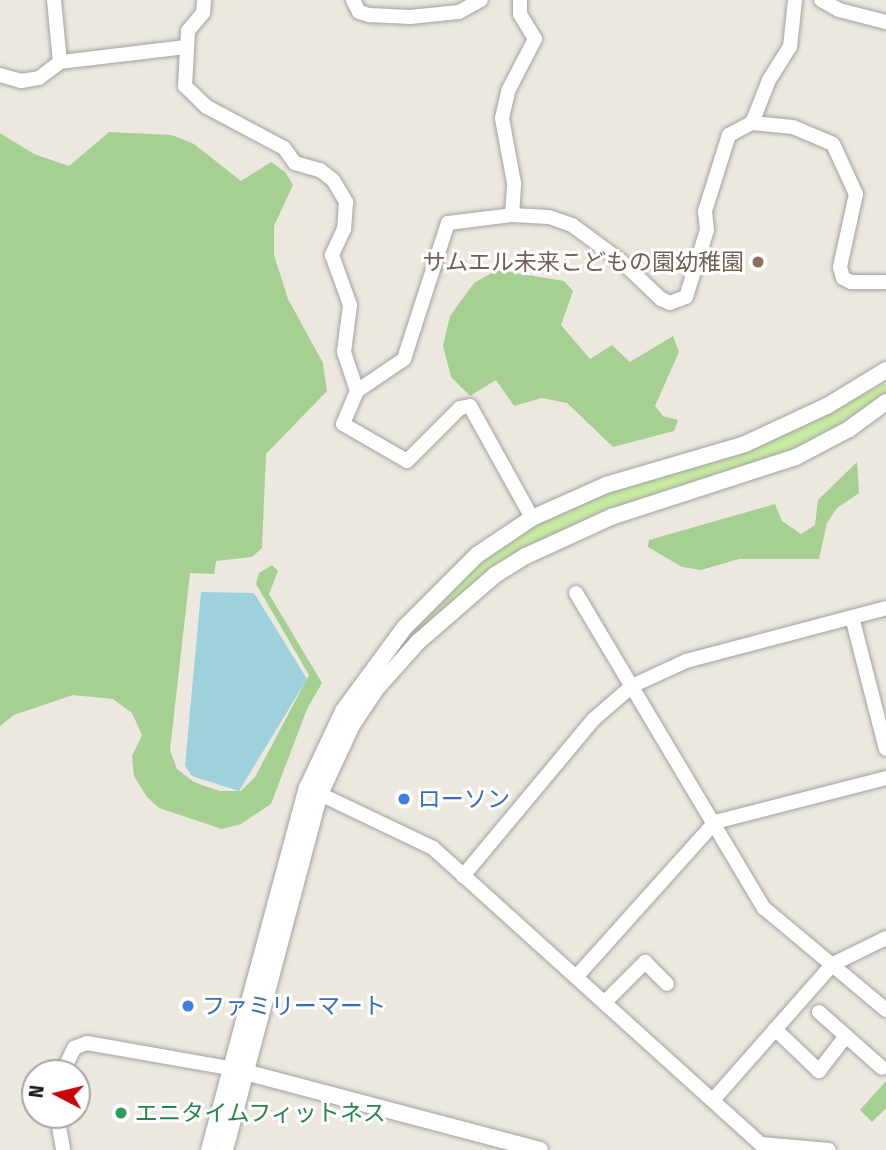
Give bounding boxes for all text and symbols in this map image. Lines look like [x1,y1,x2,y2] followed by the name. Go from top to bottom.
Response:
[422,248,744,276] place label: サムエル未来こどもの園幼稚園
[750,254,766,270] marker: サムエル未来こどもの園幼稚園
[418,785,510,813] place label: ローソン
[396,791,412,807] marker: ローソン
[202,992,386,1020] place label: ファミリーマート
[180,998,196,1014] marker: ファミリーマート
[21,1059,91,1129] north arrow
[24,1084,49,1099] text: N
[135,1099,388,1127] place label: エニタイムフィットネス
[113,1105,129,1121] marker: エニタイムフィットネス

